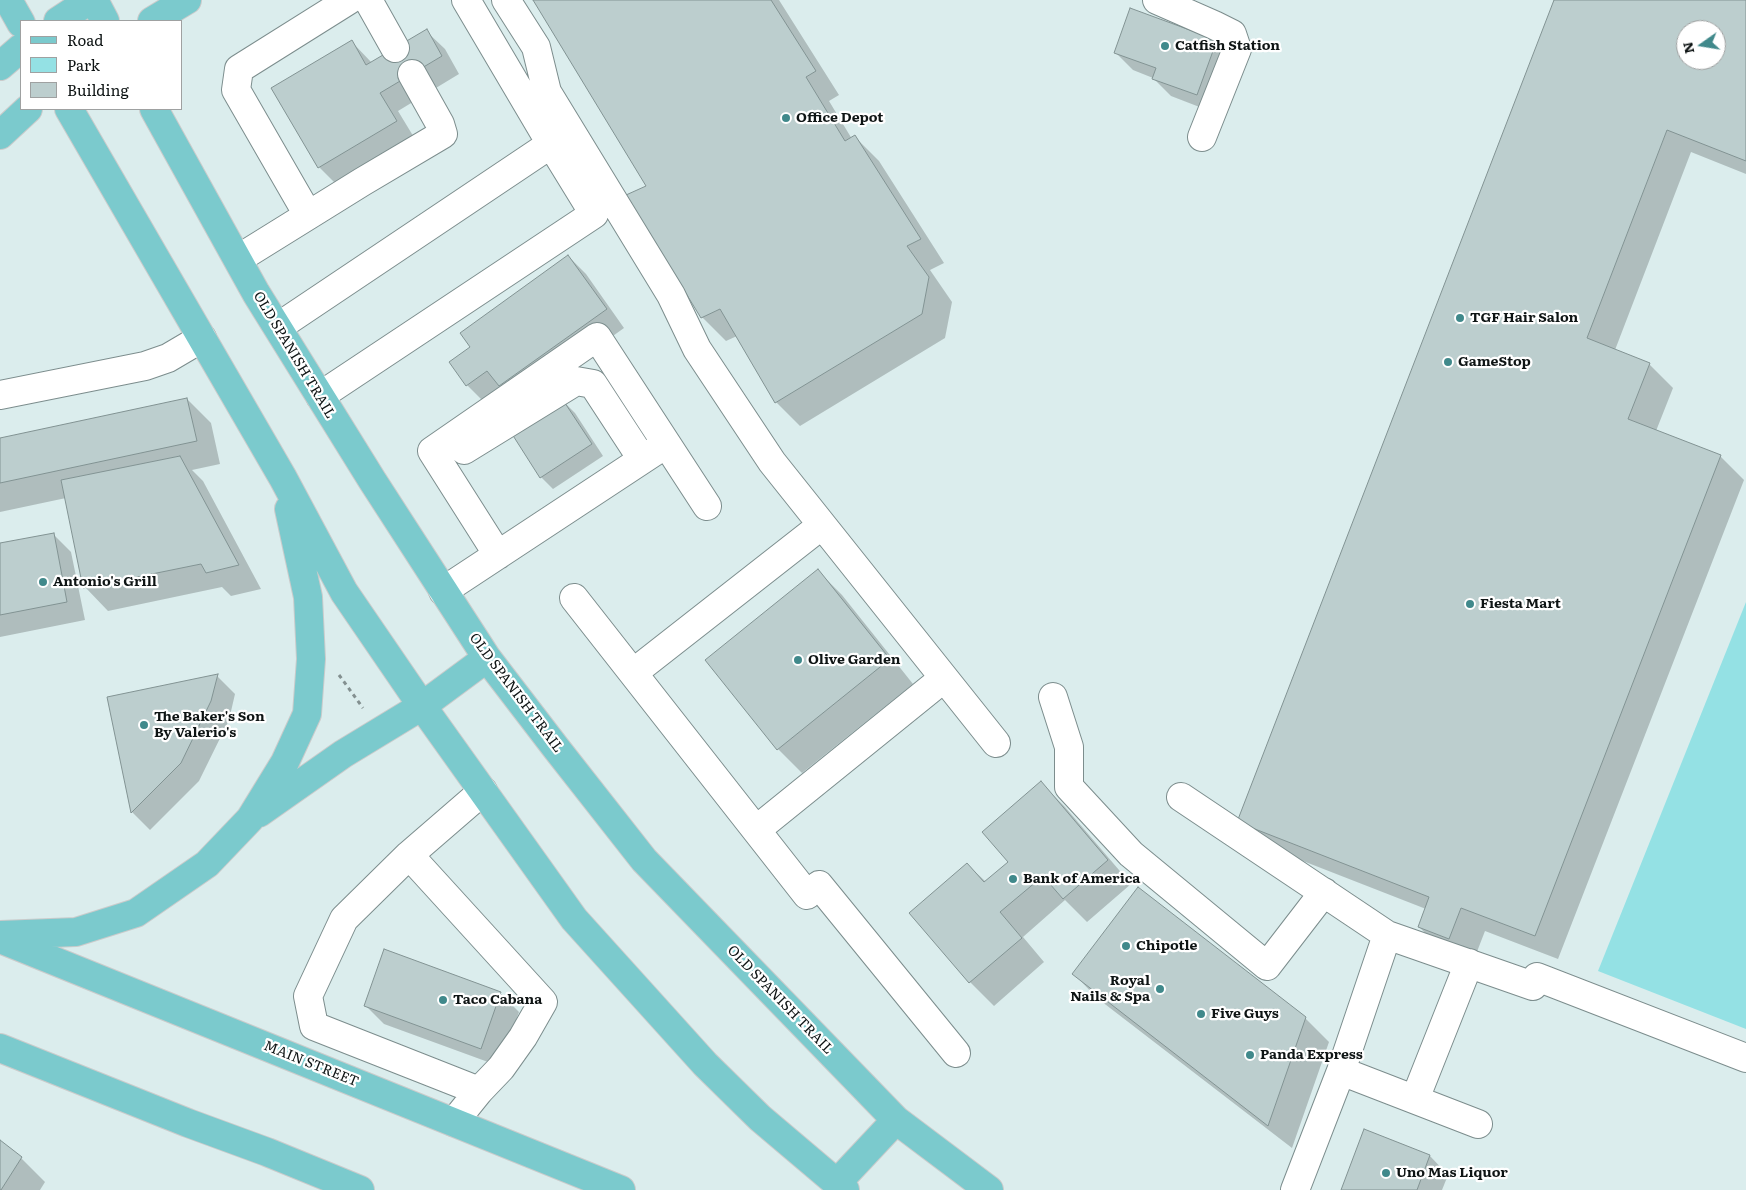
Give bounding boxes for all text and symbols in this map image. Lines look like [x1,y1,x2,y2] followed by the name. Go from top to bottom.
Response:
[20,20,182,110] legend
[1676,20,1726,70] north arrow
[67,28,103,51] text: Road
[1175,38,1280,54] place label: Catfish Station
[1159,40,1171,52] marker: Catfish Station
[1676,40,1698,56] text: N
[67,53,100,76] text: Park
[67,78,129,101] text: Building
[796,110,883,126] place label: Office Depot
[780,112,792,124] marker: Office Depot
[249,288,339,422] street label: OLD SPANISH TRAIL
[1470,310,1578,326] place label: TGF Hair Salon
[1454,312,1466,324] marker: TGF Hair Salon
[1458,354,1531,370] place label: GameStop
[1442,356,1454,368] marker: GameStop
[53,574,157,590] place label: Antonio's Grill
[37,576,49,588] marker: Antonio's Grill
[1480,596,1561,612] place label: Fiesta Mart
[1464,598,1476,610] marker: Fiesta Mart
[466,630,566,756] street label: OLD SPANISH TRAIL
[808,652,900,668] place label: Olive Garden
[792,654,804,666] marker: Olive Garden
[154,709,265,742] place label: The Baker's Son By Valerio's
[138,719,150,731] marker: The Baker's Son By Valerio's
[1023,871,1140,887] place label: Bank of America
[1007,873,1019,885] marker: Bank of America
[1136,938,1198,954] place label: Chipotle
[1120,940,1132,952] marker: Chipotle
[724,942,836,1058] street label: OLD SPANISH TRAIL
[1070,973,1150,1006] place label: Royal Nails & Spa
[1154,983,1166,995] marker: Royal Nails & Spa
[453,992,542,1008] place label: Taco Cabana
[437,994,449,1006] marker: Taco Cabana
[1211,1006,1279,1022] place label: Five Guys
[1195,1008,1207,1020] marker: Five Guys
[261,1037,361,1091] street label: MAIN STREET
[1260,1047,1363,1063] place label: Panda Express
[1244,1049,1256,1061] marker: Panda Express
[1396,1165,1508,1181] place label: Uno Mas Liquor
[1380,1167,1392,1179] marker: Uno Mas Liquor

